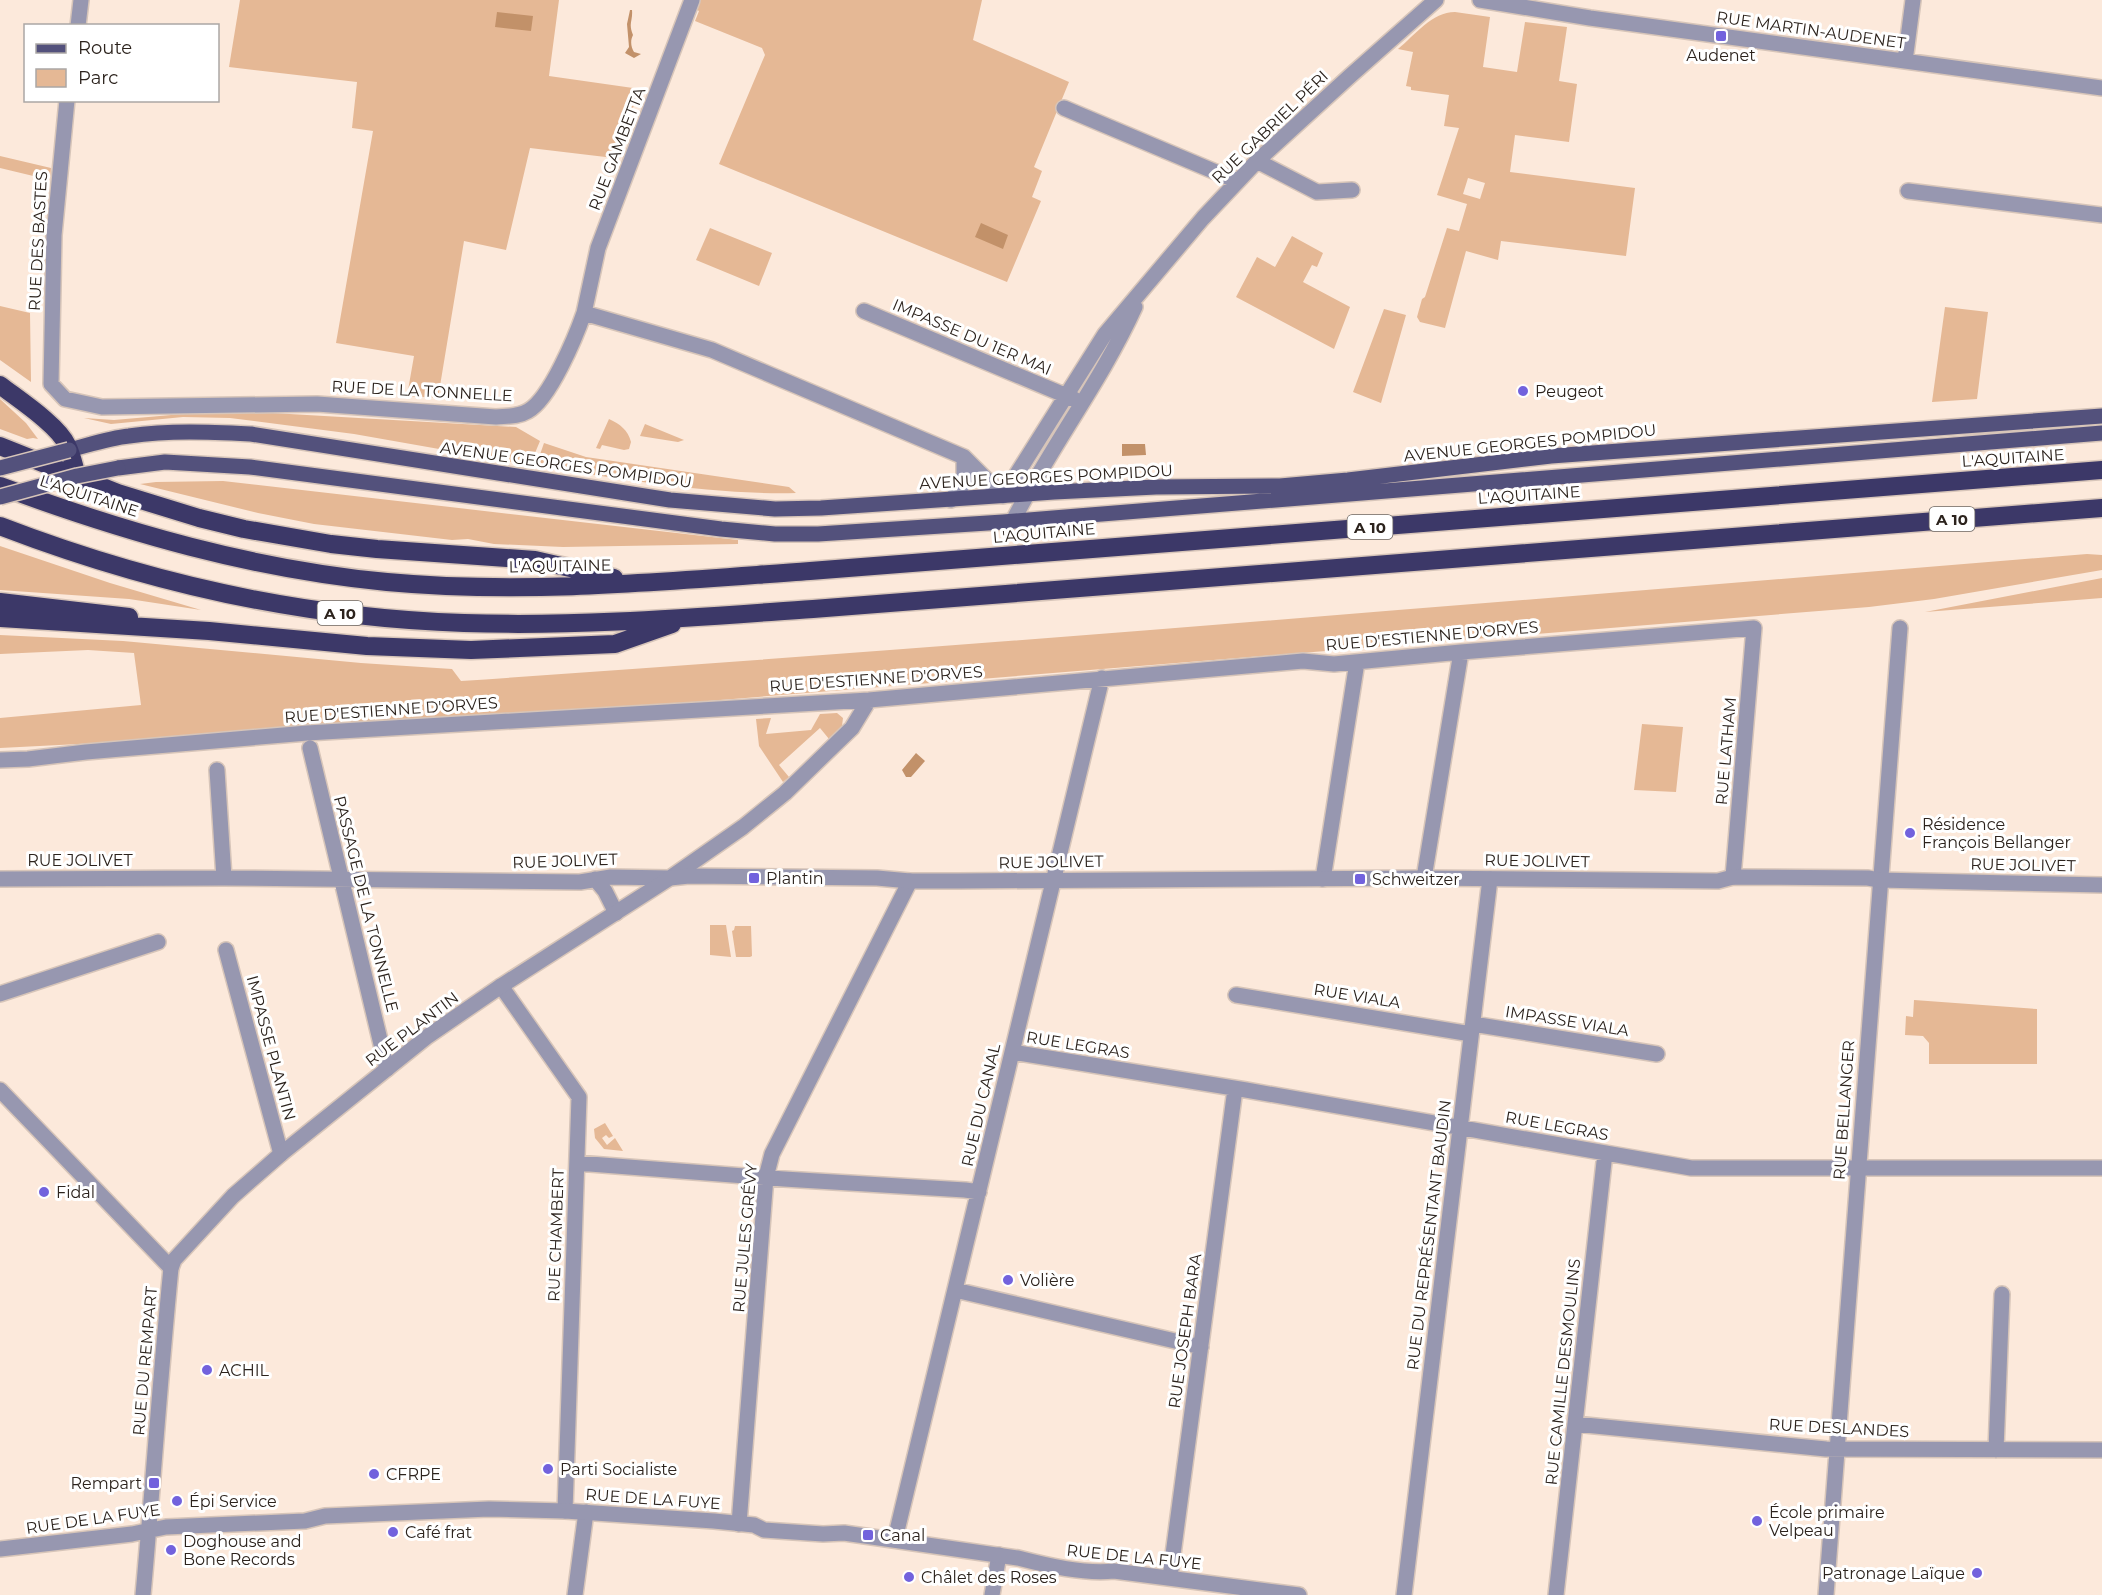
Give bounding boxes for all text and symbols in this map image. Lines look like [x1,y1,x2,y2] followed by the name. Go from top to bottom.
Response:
[1715,7,1908,53] street label: RUE MARTIN-AUDENET
[24,24,219,102] legend
[1714,29,1728,43] marker: Audenet
[78,37,132,59] text: Route
[1686,46,1756,65] place label: Audenet
[78,67,118,89] text: Parc
[1208,67,1332,187] street label: RUE GABRIEL PÉRI
[585,84,649,213] street label: RUE GAMBETTA
[25,170,51,311] street label: RUE DES BASTES
[890,295,1054,379] street label: IMPASSE DU 1ER MAI
[331,377,513,405] street label: RUE DE LA TONNELLE
[1535,382,1604,401] place label: Peugeot
[1516,384,1530,398] marker: Peugeot
[1403,420,1657,466] street label: AVENUE GEORGES POMPIDOU
[439,438,693,492] street label: AVENUE GEORGES POMPIDOU
[1961,445,2065,471] street label: L'AQUITAINE
[919,461,1173,493] street label: AVENUE GEORGES POMPIDOU
[37,471,141,521] street label: L'AQUITAINE
[1477,482,1581,508] street label: L'AQUITAINE
[1930,507,1974,531] road number: A 10
[1348,515,1392,539] road number: A 10
[992,519,1096,547] street label: L'AQUITAINE
[508,556,612,576] street label: L'AQUITAINE
[318,601,362,625] road number: A 10
[1325,617,1539,655] street label: RUE D'ESTIENNE D'ORVES
[769,662,983,696] street label: RUE D'ESTIENNE D'ORVES
[284,693,498,727] street label: RUE D'ESTIENNE D'ORVES
[1712,696,1740,806] street label: RUE LATHAM
[330,794,402,1014] street label: PASSAGE DE LA TONNELLE
[1922,815,2071,852] place label: Résidence François Bellanger
[1903,826,1917,840] marker: Résidence François Bellanger
[512,850,619,872] street label: RUE JOLIVET
[27,851,134,870] street label: RUE JOLIVET
[1484,851,1591,871] street label: RUE JOLIVET
[998,852,1105,872] street label: RUE JOLIVET
[1970,855,2077,875] street label: RUE JOLIVET
[766,869,824,888] place label: Plantin
[1372,870,1460,889] place label: Schweitzer
[747,871,761,885] marker: Plantin
[1353,872,1367,886] marker: Schweitzer
[243,973,299,1123] street label: IMPASSE PLANTIN
[1312,980,1402,1012] street label: RUE VIALA
[362,988,462,1070] street label: RUE PLANTIN
[1504,1002,1631,1040] street label: IMPASSE VIALA
[1025,1027,1131,1063] street label: RUE LEGRAS
[1830,1040,1858,1180] street label: RUE BELLANGER
[958,1041,1005,1168] street label: RUE DU CANAL
[1403,1099,1455,1371] street label: RUE DU REPRÉSENTANT BAUDIN
[1504,1108,1610,1144] street label: RUE LEGRAS
[729,1162,761,1313] street label: RUE JULES GRÉVY
[544,1167,568,1302] street label: RUE CHAMBERT
[56,1183,95,1202] place label: Fidal
[37,1185,51,1199] marker: Fidal
[1165,1252,1205,1410] street label: RUE JOSEPH BARA
[1542,1258,1584,1486] street label: RUE CAMILLE DESMOULINS
[1020,1271,1074,1290] place label: Volière
[1001,1273,1015,1287] marker: Volière
[129,1285,161,1436] street label: RUE DU REMPART
[219,1361,269,1380] place label: ACHIL
[200,1363,214,1377] marker: ACHIL
[1768,1415,1910,1441] street label: RUE DESLANDES
[560,1460,677,1479] place label: Parti Socialiste
[541,1462,555,1476] marker: Parti Socialiste
[386,1465,441,1484] place label: CFRPE
[367,1467,381,1481] marker: CFRPE
[70,1474,143,1493] place label: Rempart
[147,1476,161,1490] marker: Rempart
[585,1485,721,1513] street label: RUE DE LA FUYE
[189,1492,277,1511] place label: Épi Service
[170,1494,184,1508] marker: Épi Service
[25,1500,161,1538] street label: RUE DE LA FUYE
[1769,1503,1885,1540] place label: École primaire Velpeau
[1750,1514,1764,1528] marker: École primaire Velpeau
[405,1523,472,1542] place label: Café frat
[386,1525,400,1539] marker: Café frat
[880,1526,925,1545] place label: Canal
[861,1528,875,1542] marker: Canal
[183,1532,302,1569] place label: Doghouse and Bone Records
[1066,1540,1202,1574] street label: RUE DE LA FUYE
[164,1543,178,1557] marker: Doghouse and Bone Records
[1822,1564,1965,1583] place label: Patronage Laïque
[1970,1566,1984,1580] marker: Patronage Laïque
[921,1568,1057,1587] place label: Châlet des Roses
[902,1570,916,1584] marker: Châlet des Roses

